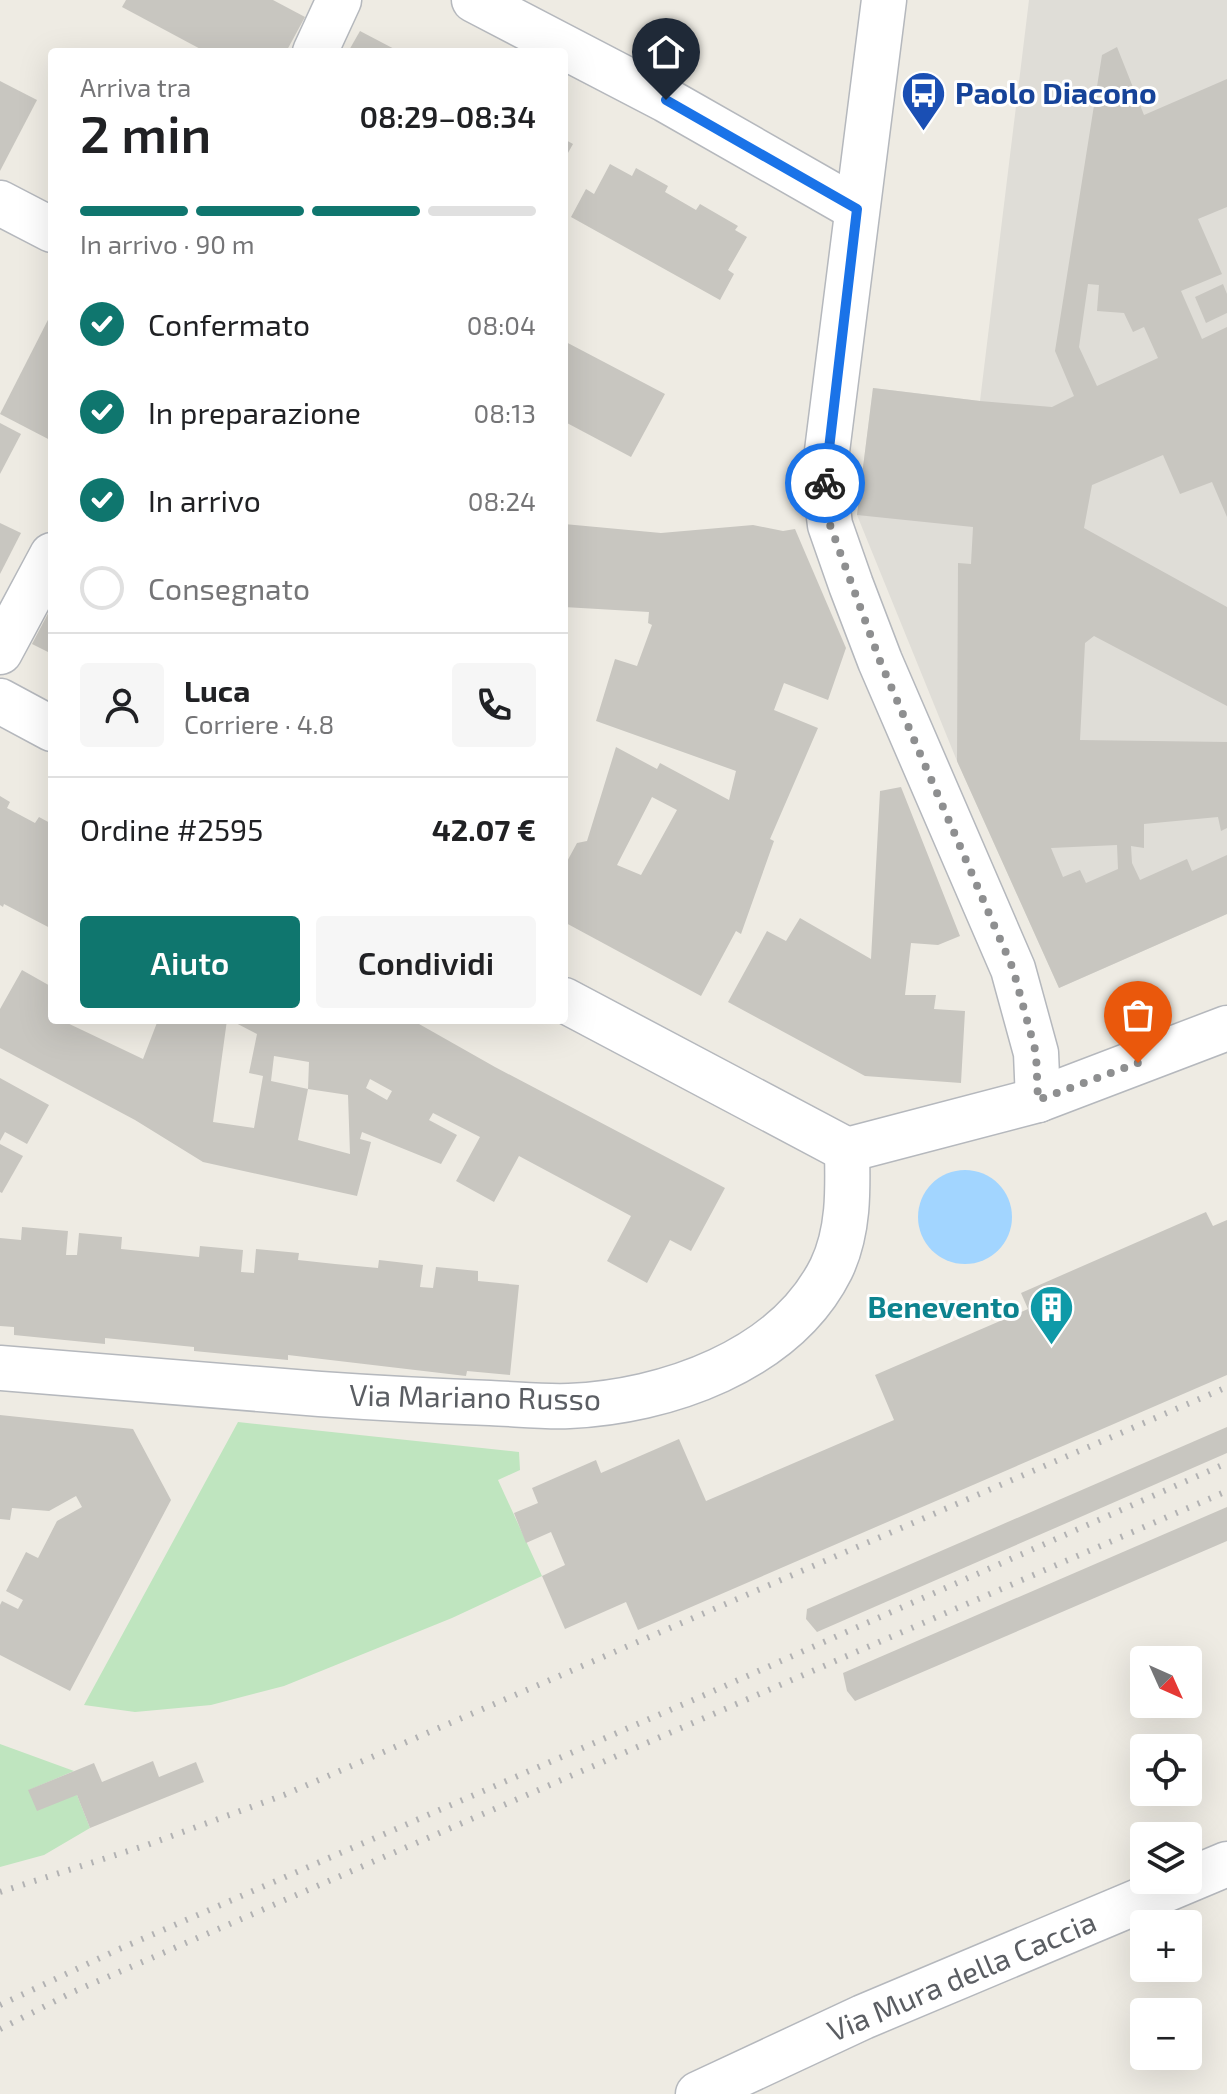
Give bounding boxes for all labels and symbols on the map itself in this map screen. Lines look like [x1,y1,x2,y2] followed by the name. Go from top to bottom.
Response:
[632,18,700,100] pin
[900,70,948,133] bus stop icon: Paolo Diacono
[955,74,1157,110] place label: Paolo Diacono
[785,443,865,523] courier
[1104,981,1172,1063] pin
[1027,1284,1075,1347] building icon: Benevento
[867,1288,1020,1324] place label: Benevento
[349,1376,601,1416] street label: Via Mariano Russo
[1130,1646,1202,1718] north arrow
[821,1902,1101,2048] street label: Via Mura della Caccia

